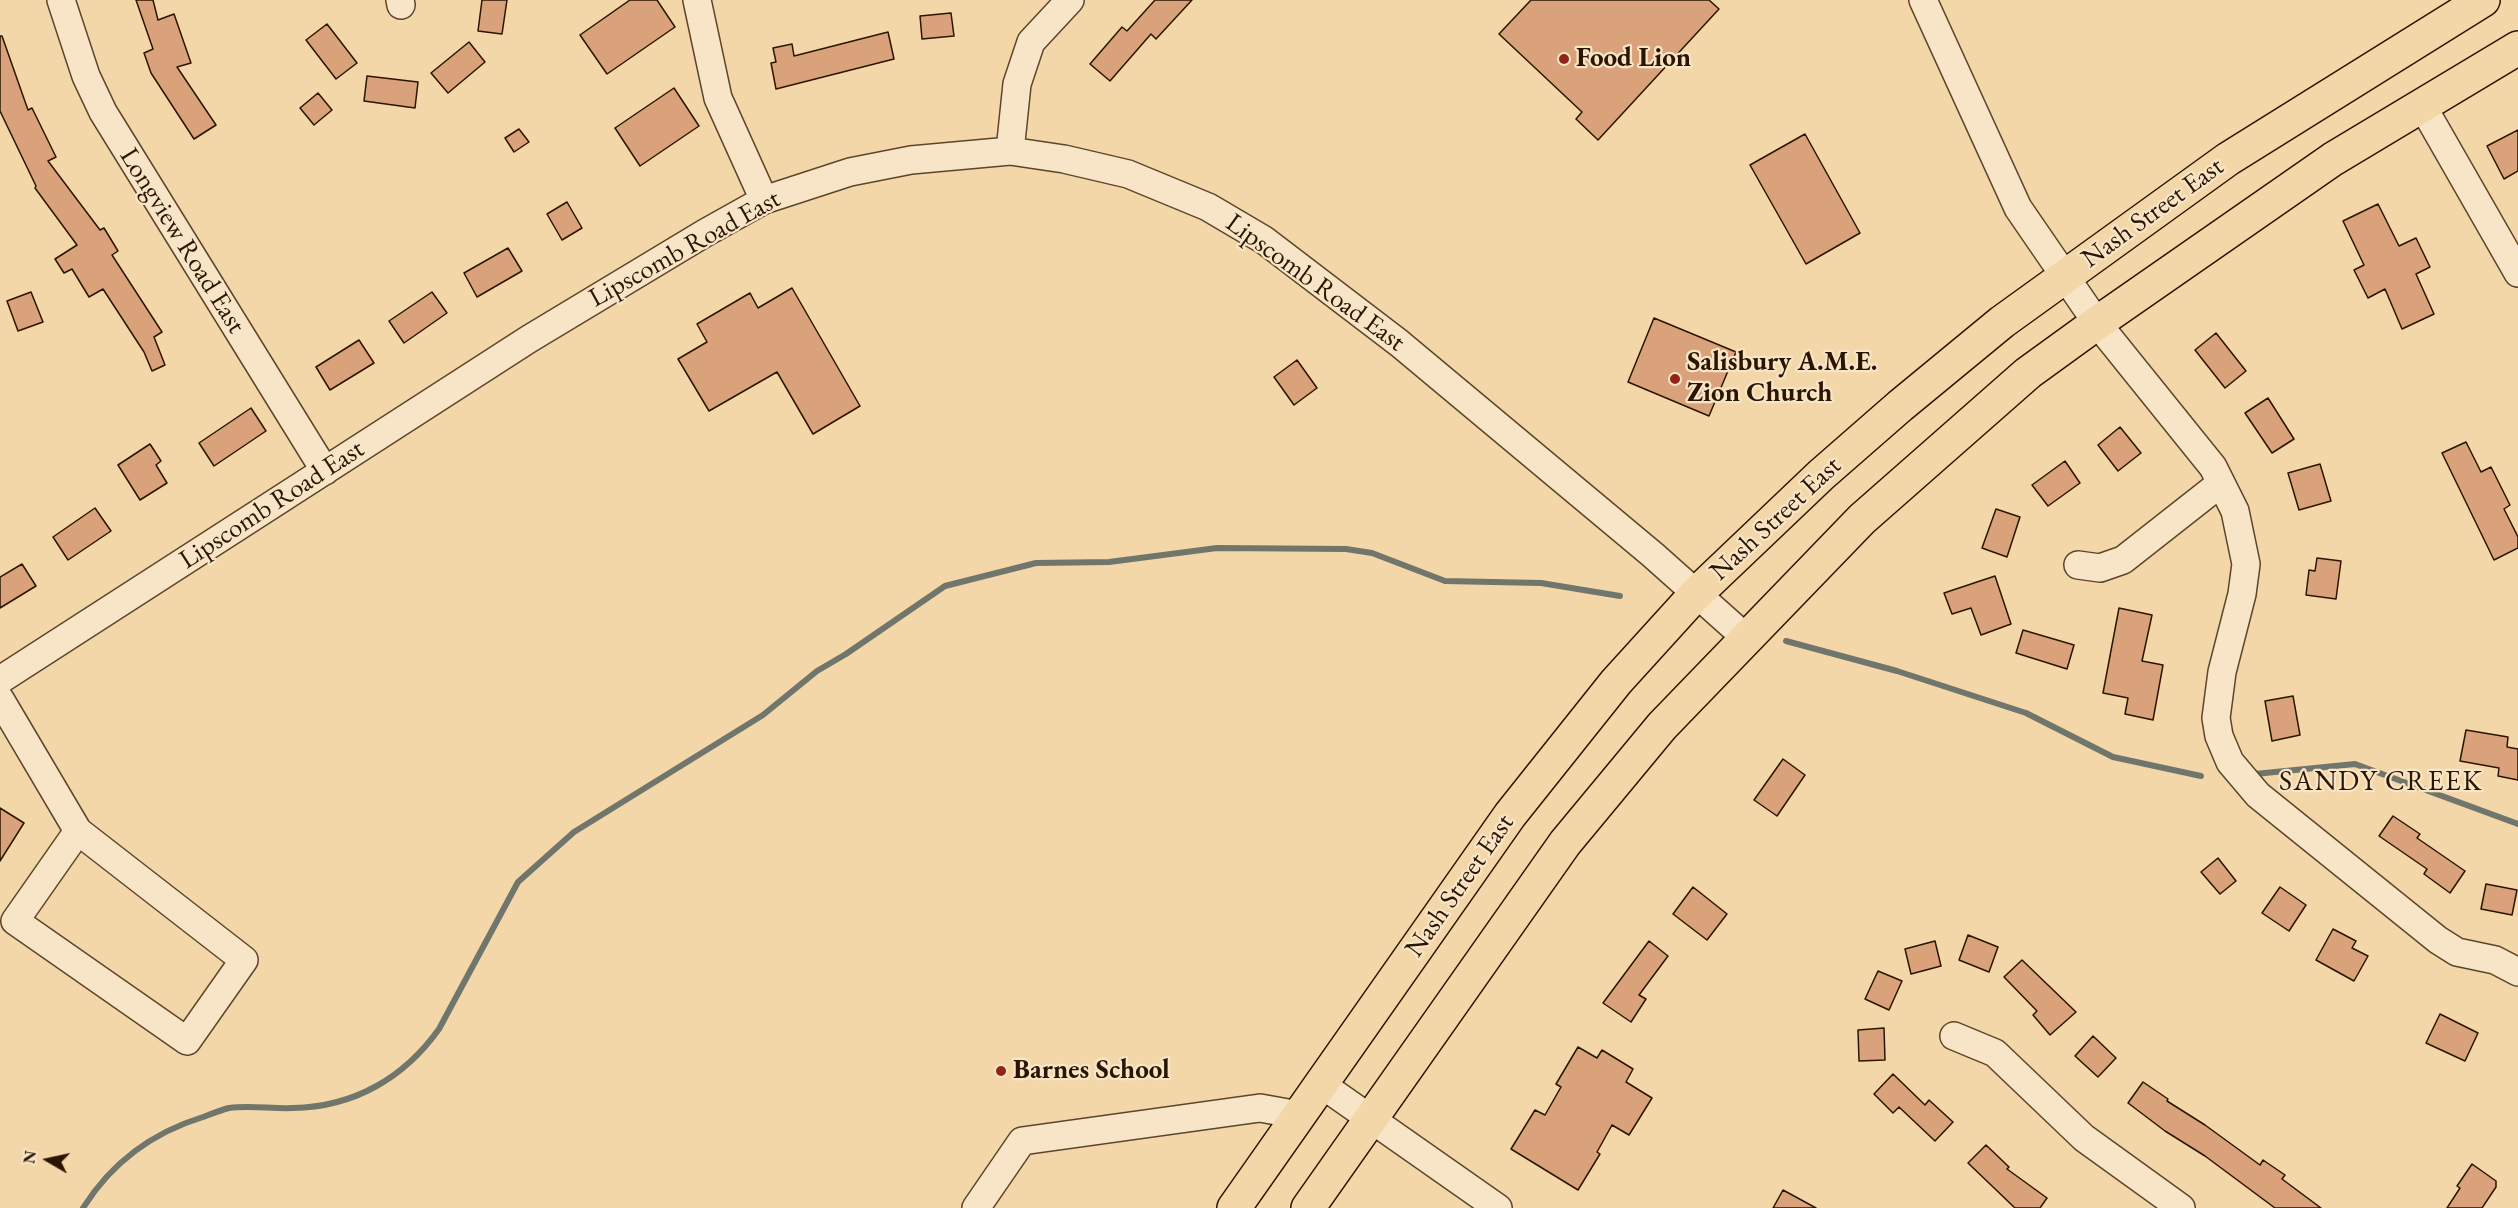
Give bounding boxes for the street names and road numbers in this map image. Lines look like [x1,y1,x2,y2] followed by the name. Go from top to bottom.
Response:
[112,142,252,340] street label: Longview Road East
[2076,151,2230,275] street label: Nash Street East
[584,183,786,315] street label: Lipscomb Road East
[1219,207,1411,359] street label: Lipscomb Road East
[174,433,370,577] street label: Lipscomb Road East
[1704,450,1848,588] street label: Nash Street East
[1399,808,1521,964] street label: Nash Street East

